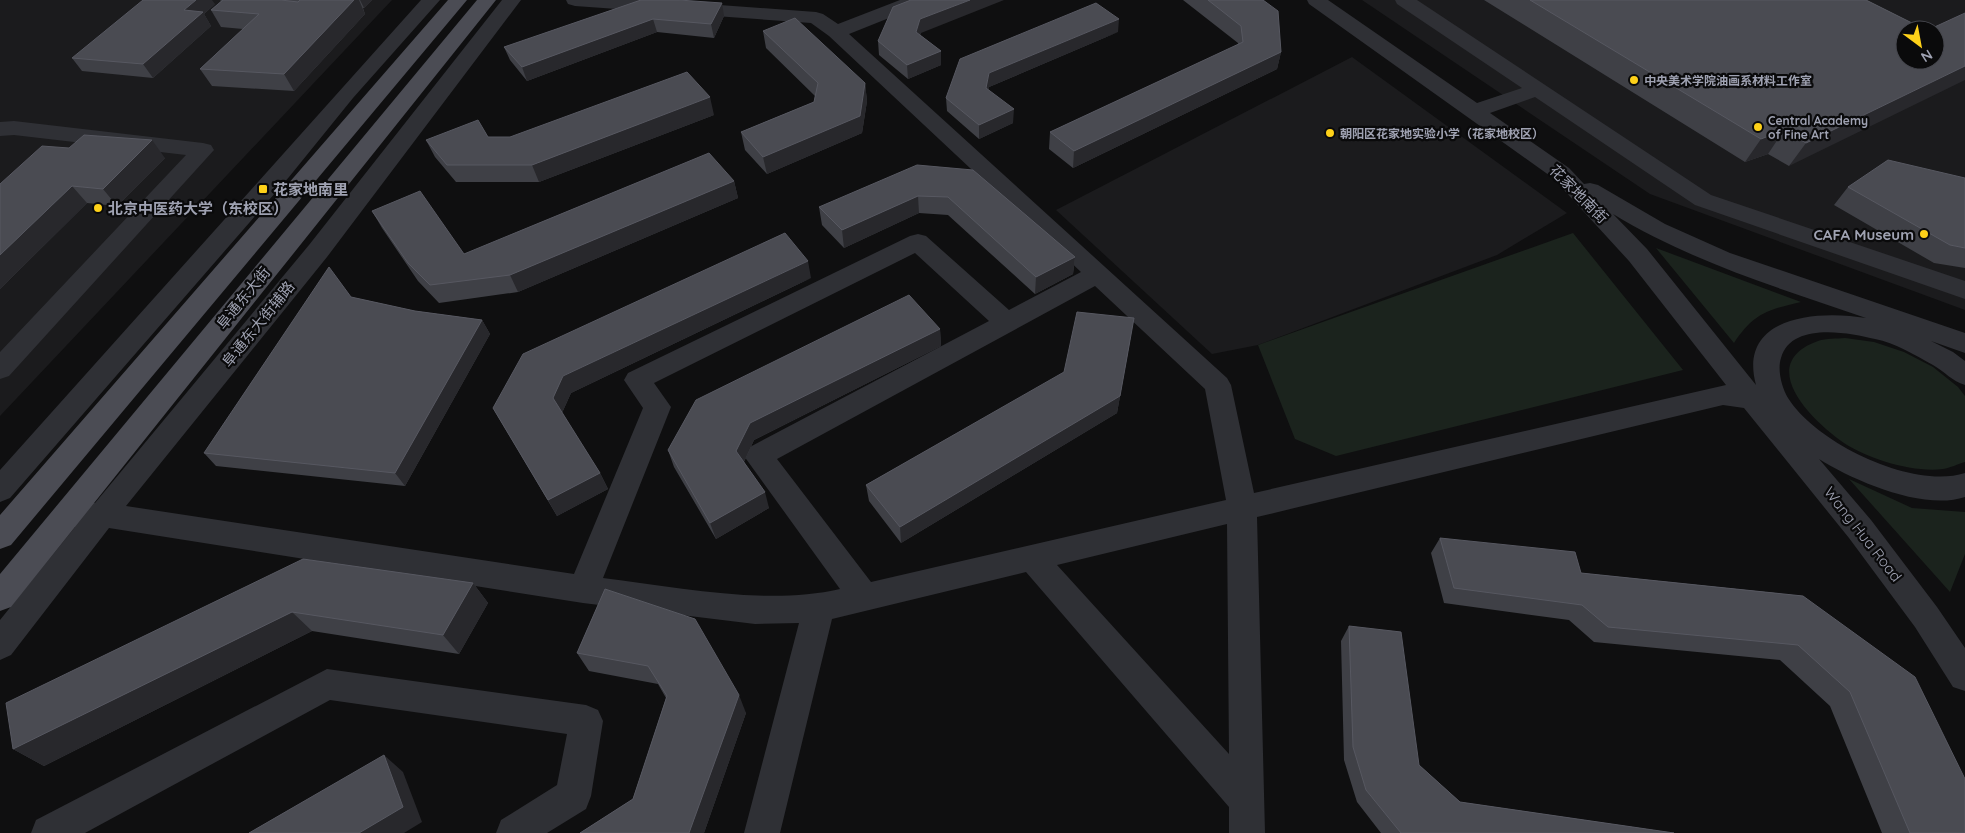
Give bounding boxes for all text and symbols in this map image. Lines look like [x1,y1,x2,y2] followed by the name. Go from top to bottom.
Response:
[1895,20,1945,70] north arrow
[1918,46,1936,66] text: N
[1644,73,1812,88] place label: 中央美术学院油画系材料工作室
[1628,74,1640,86] marker: 中央美术学院油画系材料工作室
[1768,113,1868,142] place label: Central Academy of Fine Art
[1752,121,1764,133] marker: Central Academy of Fine Art
[1340,126,1544,141] place label: 朝阳区花家地实验小学（花家地校区）
[1324,127,1336,139] marker: 朝阳区花家地实验小学（花家地校区）
[1546,161,1612,227] street label: 花家地南街
[273,180,348,199] place label: 花家地南里
[257,183,269,195] marker: 花家地南里
[108,199,288,218] place label: 北京中医药大学（东校区）
[92,202,104,214] marker: 北京中医药大学（东校区）
[1813,225,1914,244] place label: CAFA Museum
[1918,228,1930,240] marker: CAFA Museum
[212,263,274,333] street label: 阜通东大街
[218,277,298,371] street label: 阜通东大街辅路
[1820,483,1906,585] street label: Wang Hua Road

